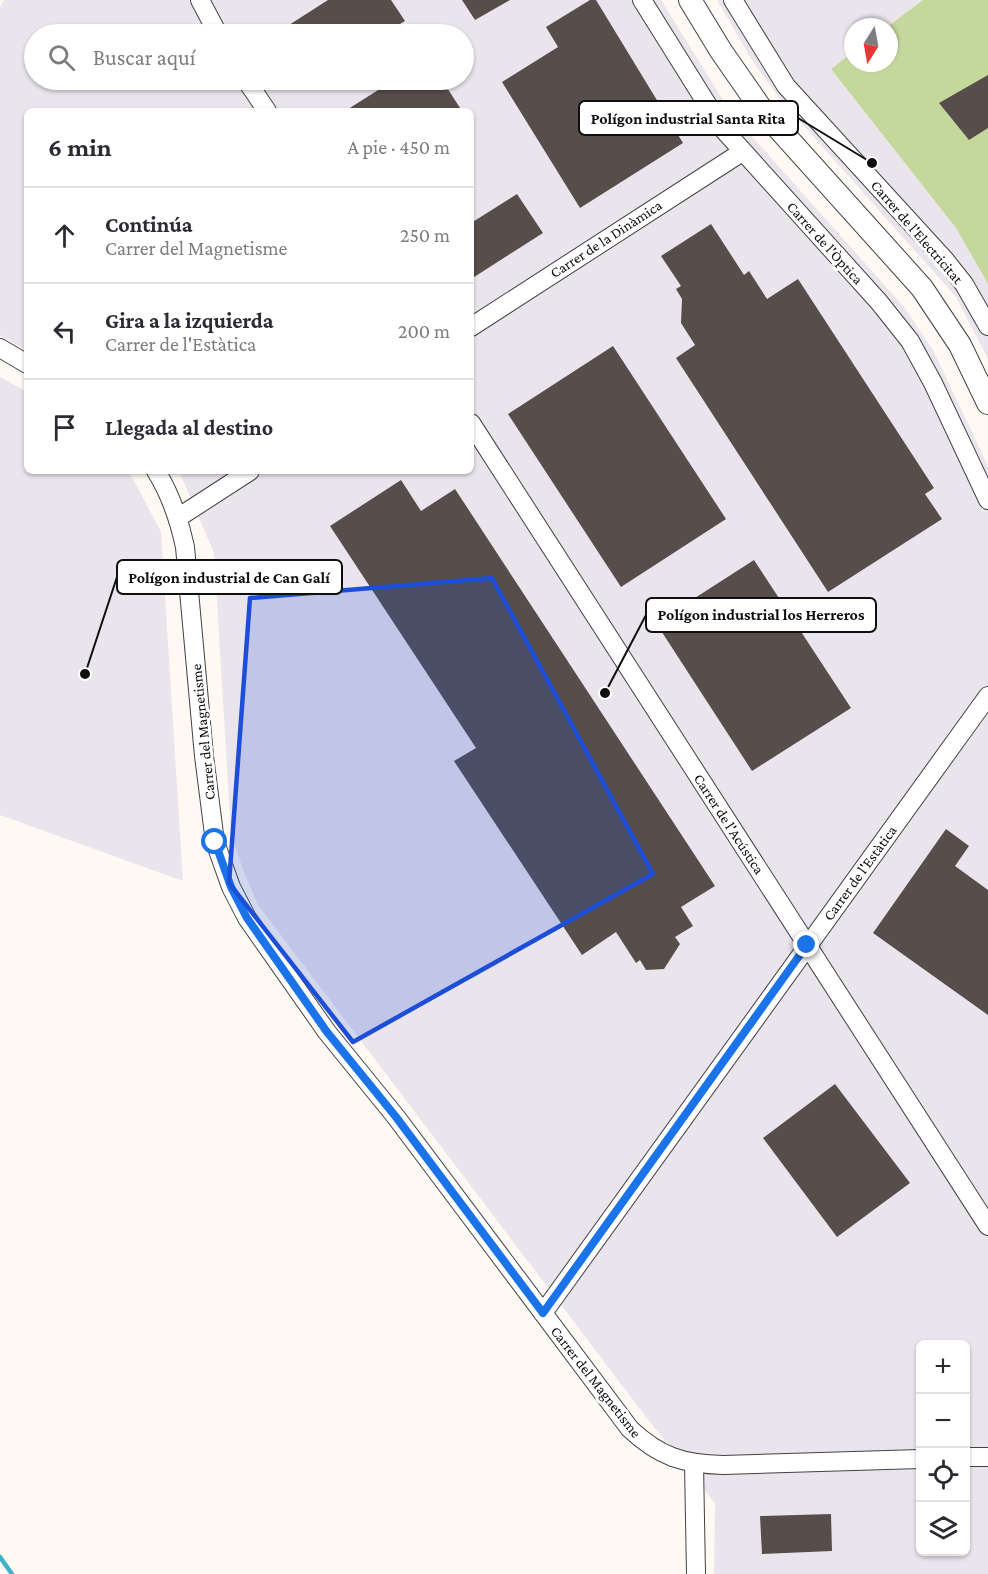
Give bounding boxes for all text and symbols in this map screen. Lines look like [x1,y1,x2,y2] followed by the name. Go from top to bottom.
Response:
[844,18,898,72] north arrow
[24,24,474,90] search box
[45,41,78,74] icon: search
[93,45,195,70] text: Buscar aquí
[579,101,798,135] callout: Polígon industrial Santa Rita
[591,110,786,127] text: Polígon industrial Santa Rita
[48,133,112,162] text: 6 min
[347,136,450,158] text: A pie · 450 m
[868,177,967,288] street label: Carrer de l'Electricitat
[547,197,665,281] street label: Carrer de la Dinàmica
[783,198,866,288] street label: Carrer de l'Òptica
[105,212,192,237] text: Continúa
[48,219,81,252] icon: ahead
[400,224,450,246] text: 250 m
[105,237,287,259] text: Carrer del Magnetisme
[105,308,274,333] text: Gira a la izquierda
[48,315,81,348] icon: left
[398,320,450,342] text: 200 m
[105,333,256,355] text: Carrer de l'Estàtica
[48,411,81,444] icon: arrive
[105,415,273,440] text: Llegada al destino
[117,560,342,594] callout: Polígon industrial de Can Galí
[128,569,331,586] text: Polígon industrial de Can Galí
[646,598,876,632] callout: Polígon industrial los Herreros
[658,606,865,623] text: Polígon industrial los Herreros
[188,663,219,801] street label: Carrer del Magnetisme
[691,771,767,877] street label: Carrer de l'Acústica
[820,822,900,924] street label: Carrer de l'Estàtica
[201,828,227,854] route start
[793,931,819,957] route end
[547,1323,645,1442] street label: Carrer del Magnetisme
[916,1340,970,1556] map controls
[916,1340,970,1394] button: +
[916,1394,970,1448] button: −
[916,1448,970,1502] button: locate
[916,1502,970,1556] button: layers

